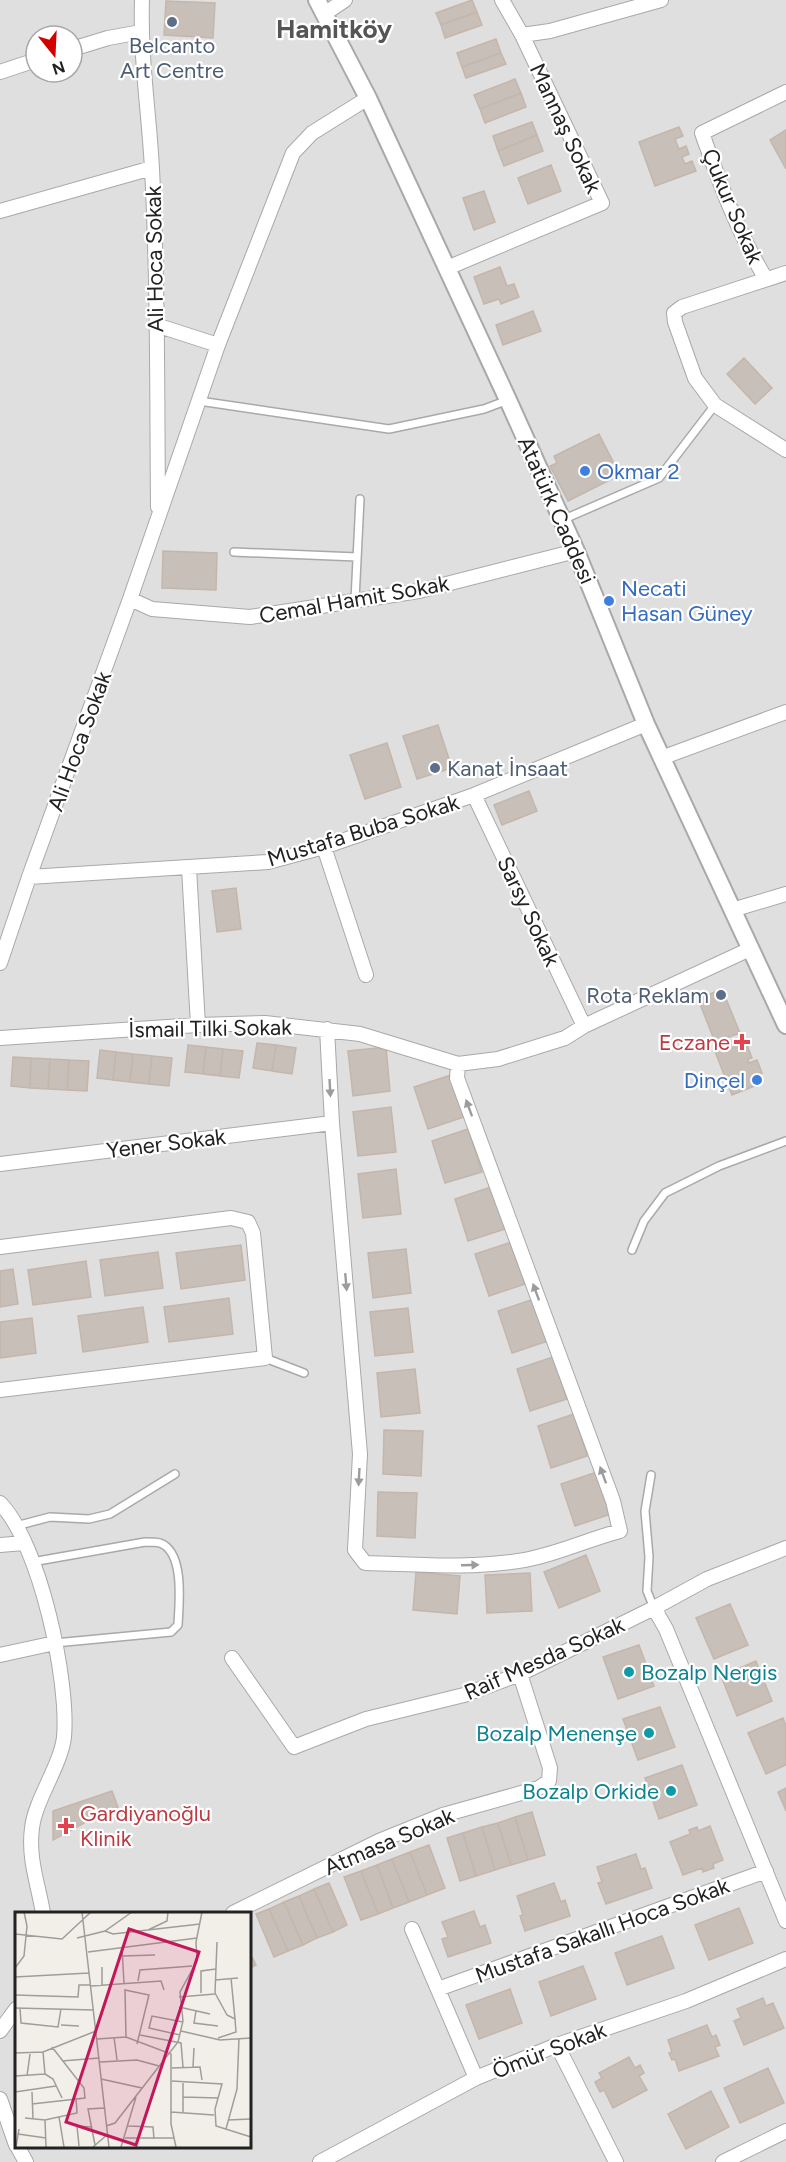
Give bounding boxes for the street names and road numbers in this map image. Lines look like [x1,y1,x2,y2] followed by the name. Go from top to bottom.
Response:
[524,59,607,198] street label: Mannaş Sokak
[696,145,769,268] street label: Çukur Sokak
[140,185,169,333] street label: Ali Hoca Sokak
[512,432,601,588] street label: Atatürk Caddesi
[257,569,451,629] street label: Cemal Hamit Sokak
[42,667,117,815] street label: Ali Hoca Sokak
[264,788,463,873] street label: Mustafa Buba Sokak
[491,852,566,971] street label: Sarsy Sokak
[128,1014,292,1043] street label: İsmail Tilki Sokak
[105,1123,227,1164] street label: Yener Sokak
[460,1611,629,1706] street label: Raif Mesda Sokak
[320,1802,459,1881] street label: Atmasa Sokak
[471,1872,733,1989] street label: Mustafa Sakallı Hoca Sokak
[489,2016,610,2084] street label: Ömür Sokak

